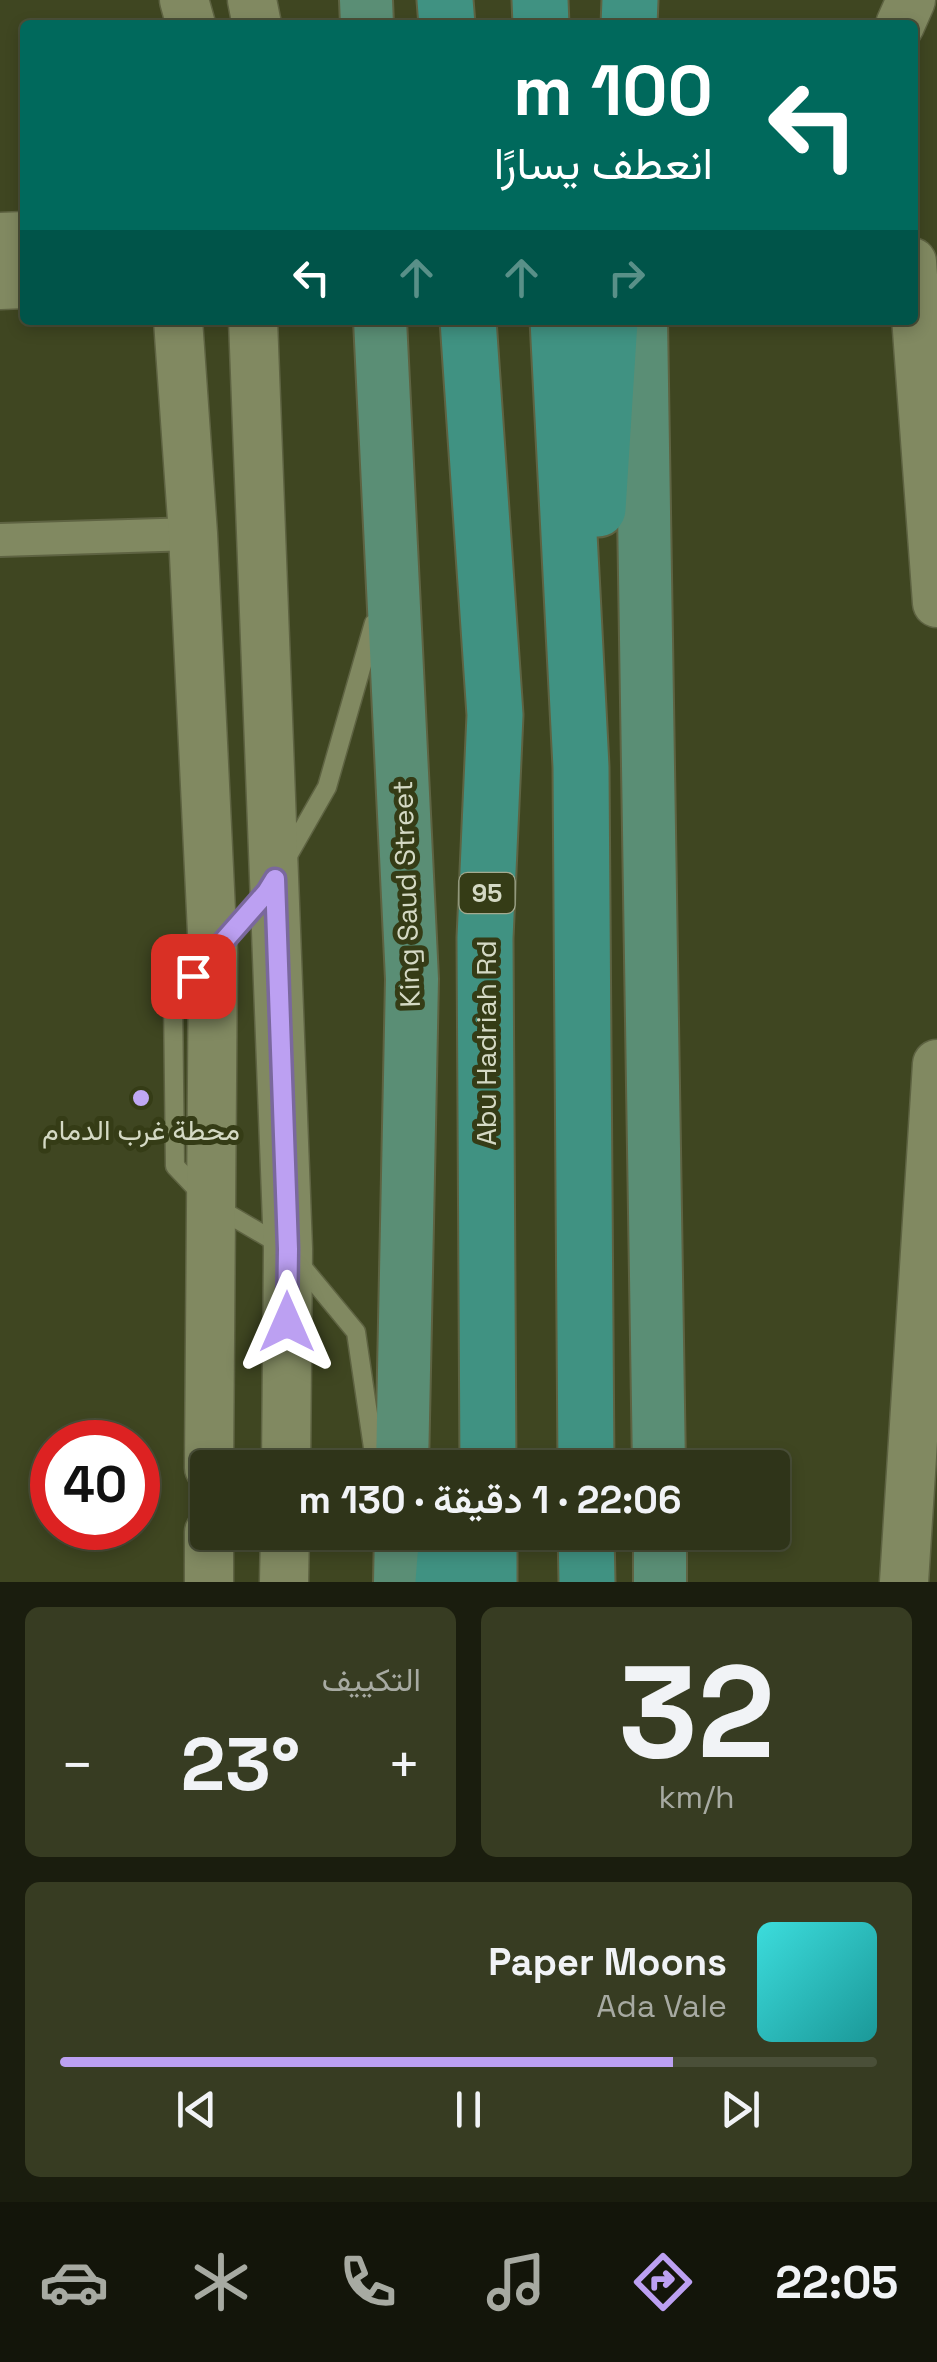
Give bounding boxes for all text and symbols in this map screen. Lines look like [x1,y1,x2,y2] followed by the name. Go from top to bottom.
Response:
[513,46,713,135] text: 100 m
[748,60,878,190] icon: left
[494,135,713,192] text: انعطف يسارًا
[284,250,339,305] icon: left
[389,250,444,305] icon: ahead
[494,250,549,305] icon: ahead
[599,250,654,305] icon: right
[384,780,428,1008] street label: King Saud Street
[460,873,514,913] road number: 95
[151,934,236,1019] pin
[468,940,504,1146] street label: Abu Hadriah Rd
[166,949,221,1004] icon: arrive
[130,1087,152,1109] marker: محطة غرب الدمام
[42,1112,240,1149] place label: محطة غرب الدمام
[235,1270,339,1374] position arrow
[30,1420,160,1550] speed limit sign: 40
[299,1476,681,1524] text: 22:06 · 1 دقيقة · 130 m
[618,1629,775,1795] text: 32
[322,1660,421,1700] text: التكييف
[181,1716,300,1812] text: 23°
[60,1730,94,1800] text: −
[387,1730,421,1800] text: +
[658,1777,735,1817] text: km/h
[488,1938,727,1986] text: Paper Moons
[596,1986,727,2026] text: Ada Vale
[169,2082,224,2137] icon: previous
[441,2082,496,2137] icon: pause
[713,2082,768,2137] icon: next
[39,2247,109,2317] icon: car
[186,2247,256,2317] icon: climate
[333,2247,403,2317] icon: phone
[481,2247,551,2317] icon: music
[628,2247,698,2317] icon: directions
[775,2254,898,2311] text: 22:05

